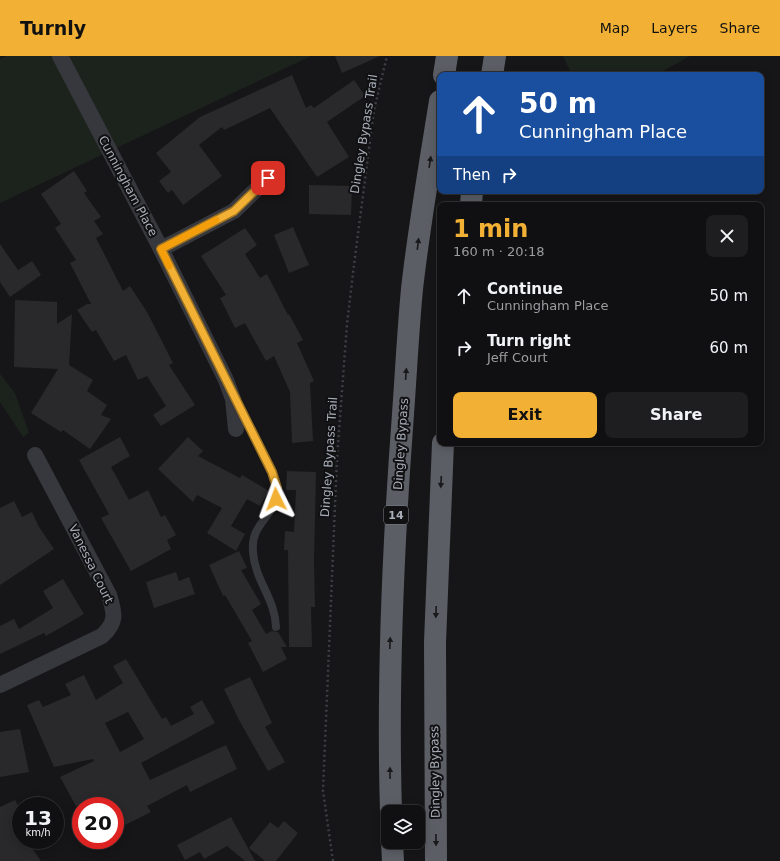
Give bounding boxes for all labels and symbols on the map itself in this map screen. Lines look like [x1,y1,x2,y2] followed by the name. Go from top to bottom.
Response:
[348,73,380,195] street label: Dingley Bypass Trail
[95,133,161,239] street label: Cunningham Place
[427,156,433,168] one-way arrow
[251,161,285,195] pin
[415,238,421,250] one-way arrow
[403,367,409,380] one-way arrow
[318,396,340,518] street label: Dingley Bypass Trail
[391,397,411,491] street label: Dingley Bypass
[437,476,444,488] one-way arrow
[255,478,297,520] position arrow
[384,506,408,524] road number: 14
[66,522,116,606] street label: Vanessa Court
[432,606,439,618] one-way arrow
[387,637,394,649] one-way arrow
[427,726,443,818] street label: Dingley Bypass
[387,766,393,779] one-way arrow
[72,797,124,849] speed limit sign: 20
[433,834,439,847] one-way arrow

